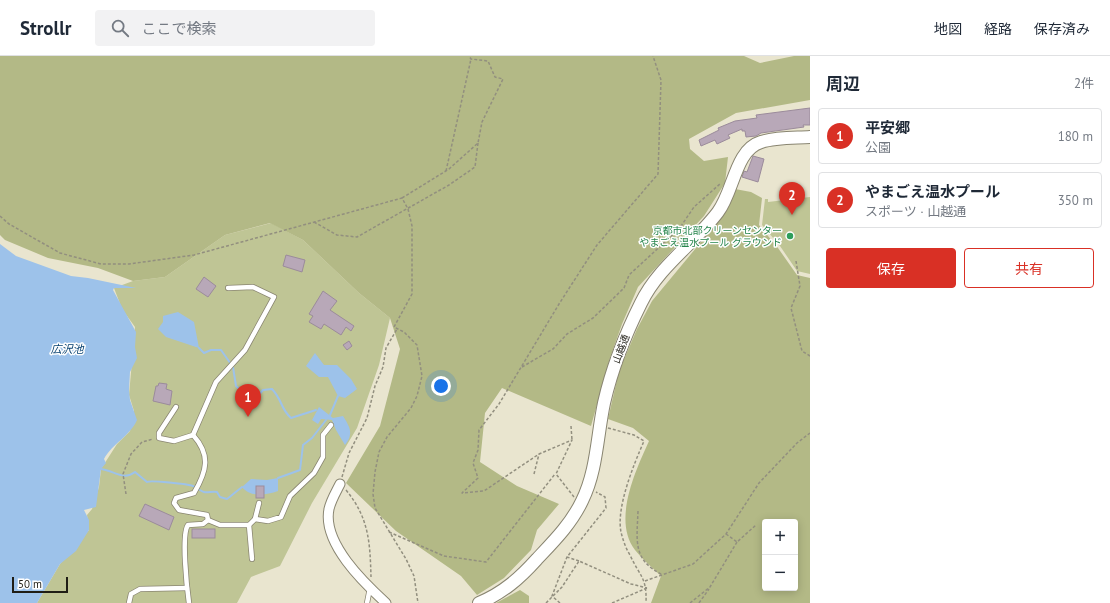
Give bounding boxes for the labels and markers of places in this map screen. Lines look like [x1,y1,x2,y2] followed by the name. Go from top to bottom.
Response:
[779,182,805,215] pin: 2
[639,224,782,249] place label: 京都市北部クリーンセンター やまごえ温水プール グラウンド
[785,231,795,241] marker: 京都市北部クリーンセンター やまごえ温水プール グラウンド
[235,384,261,417] pin: 1

